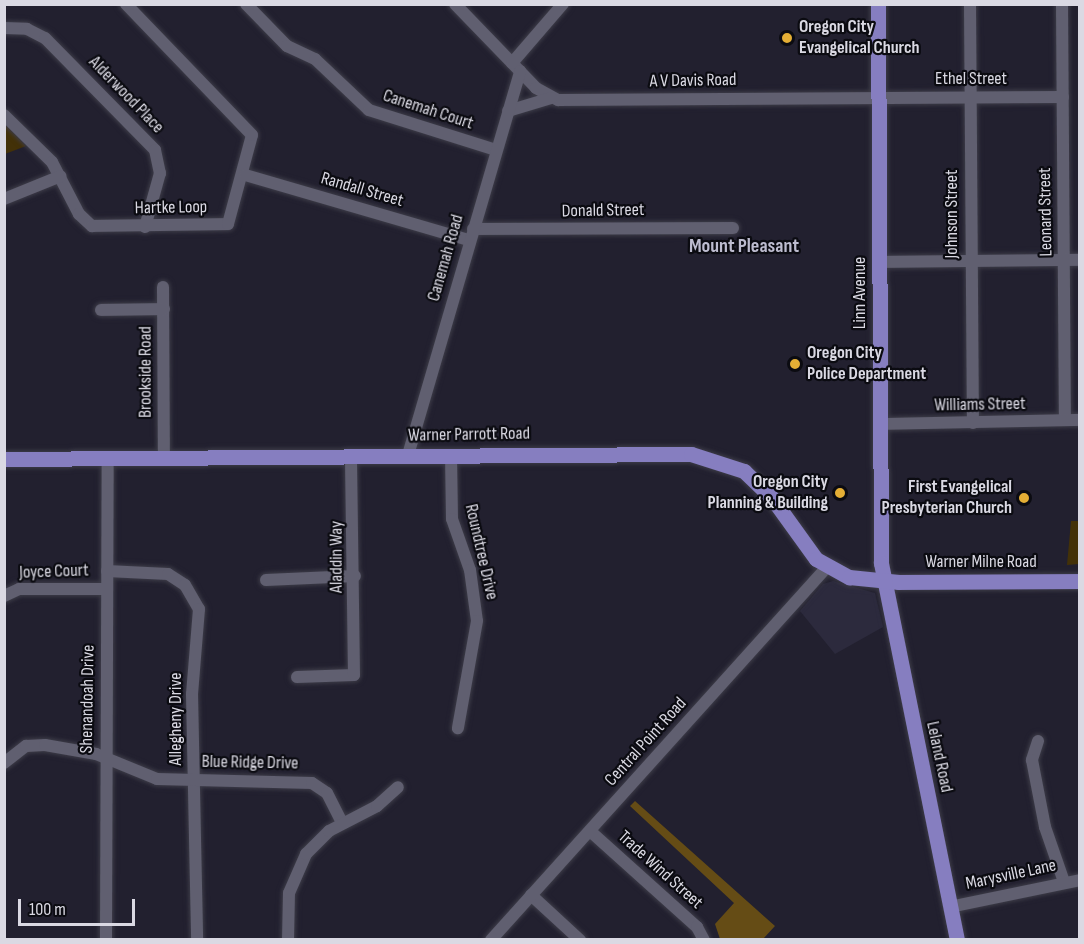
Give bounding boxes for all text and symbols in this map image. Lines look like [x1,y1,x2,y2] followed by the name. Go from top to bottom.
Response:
[799,17,920,60] place label: Oregon City Evangelical Church
[780,31,794,45] marker: Oregon City Evangelical Church
[84,52,168,138] street label: Alderwood Place
[935,68,1007,90] street label: Ethel Street
[649,69,737,93] street label: A V Davis Road
[380,85,476,135] street label: Canemah Court
[1034,167,1058,257] street label: Leonard Street
[318,168,406,212] street label: Randall Street
[941,169,963,259] street label: Johnson Street
[135,197,207,219] street label: Hartke Loop
[561,199,645,223] street label: Donald Street
[423,212,469,304] street label: Canemah Road
[689,234,799,258] district label: Mount Pleasant
[849,257,871,329] street label: Linn Avenue
[135,326,157,418] street label: Brookside Road
[807,343,926,386] place label: Oregon City Police Department
[788,357,802,371] marker: Oregon City Police Department
[934,393,1026,417] street label: Williams Street
[408,423,530,447] street label: Warner Parrott Road
[708,472,828,514] place label: Oregon City Planning & Building
[882,477,1012,520] place label: First Evangelical Presbyterian Church
[833,486,847,500] marker: Oregon City Planning & Building
[1017,491,1031,505] marker: First Evangelical Presbyterian Church
[460,502,502,602] street label: Roundtree Drive
[326,521,348,593] street label: Aladdin Way
[925,551,1037,573] street label: Warner Milne Road
[19,560,89,584] street label: Joyce Court
[76,644,100,754] street label: Shenandoah Drive
[165,673,187,765] street label: Allegheny Drive
[601,693,691,791] street label: Central Point Road
[921,720,957,794] street label: Leland Road
[201,751,299,775] street label: Blue Ridge Drive
[613,826,707,914] street label: Trade Wind Street
[964,855,1058,895] street label: Marysville Lane
[21,887,138,925] scale bar
[29,899,66,920] text: 100 m

